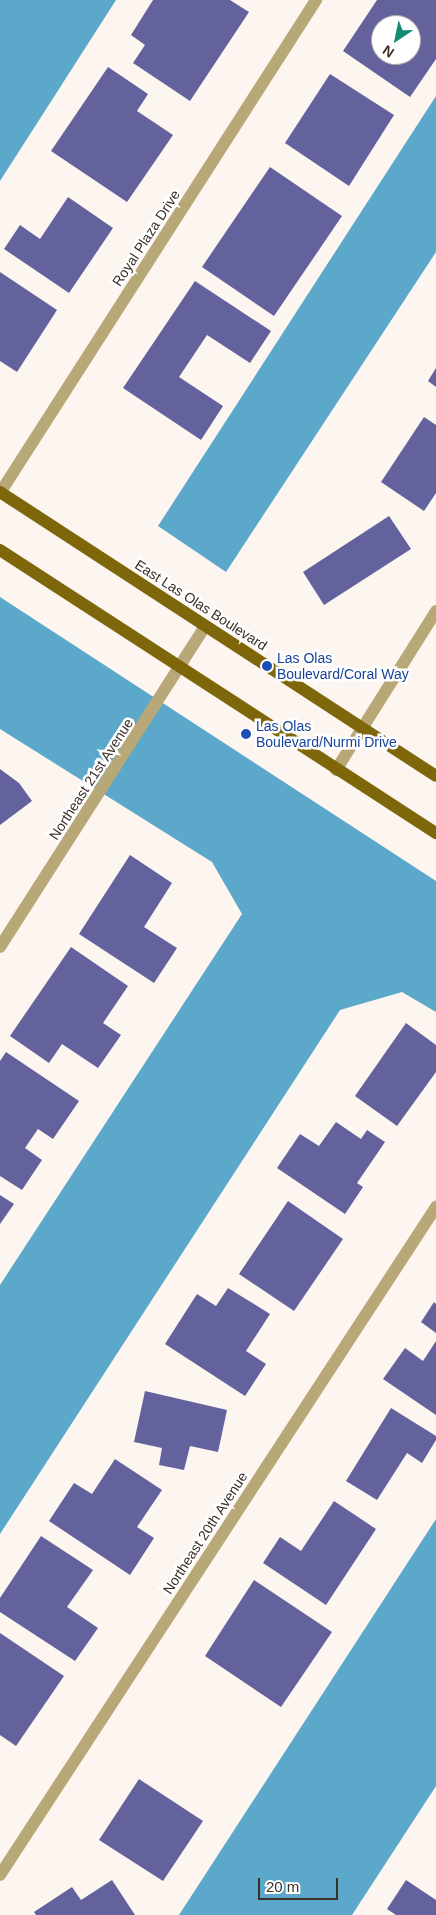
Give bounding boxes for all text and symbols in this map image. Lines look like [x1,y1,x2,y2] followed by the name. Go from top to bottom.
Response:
[371,15,421,65] north arrow
[380,42,397,61] text: N
[109,187,183,289] street label: Royal Plaza Drive
[132,556,270,654] street label: East Las Olas Boulevard
[277,650,409,682] place label: Las Olas Boulevard/Coral Way
[261,660,273,672] marker: Las Olas Boulevard/Coral Way
[45,715,137,843] street label: Northeast 21st Avenue
[256,718,397,750] place label: Las Olas Boulevard/Nurmi Drive
[240,728,252,740] marker: Las Olas Boulevard/Nurmi Drive
[159,1468,251,1598] street label: Northeast 20th Avenue
[261,1868,341,1900] scale bar
[266,1878,299,1895] text: 20 m

